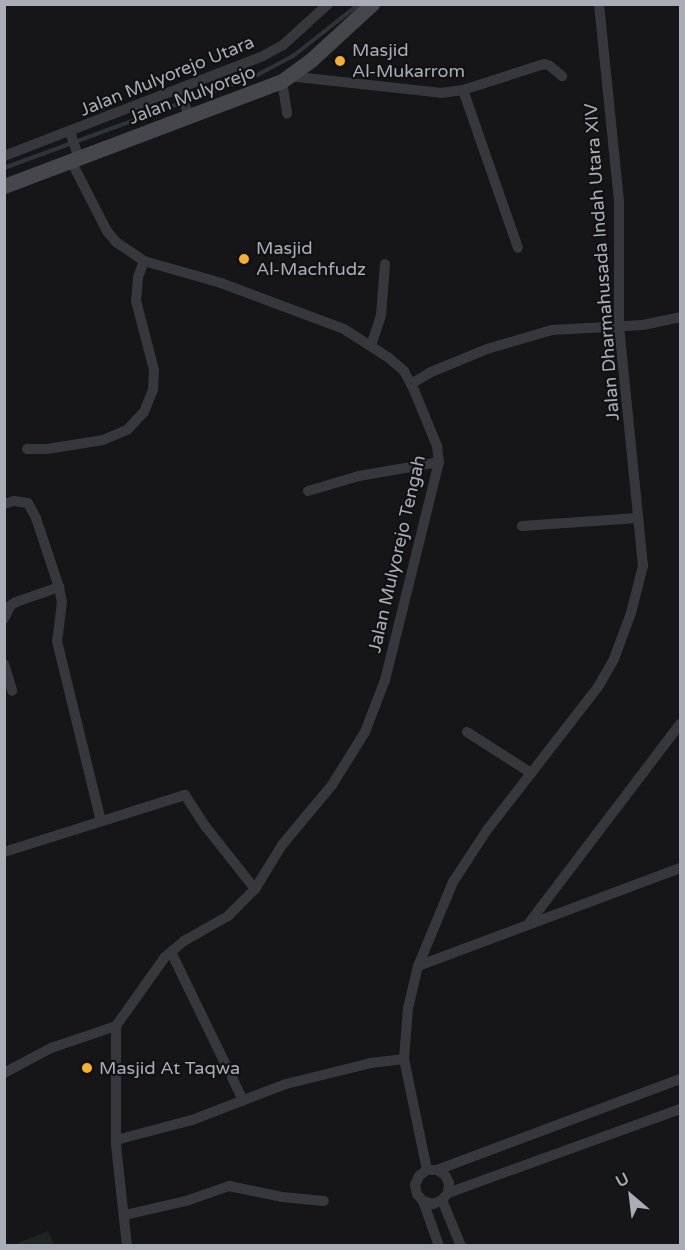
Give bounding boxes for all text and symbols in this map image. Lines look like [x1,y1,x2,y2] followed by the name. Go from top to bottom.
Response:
[77,31,257,121] street label: Jalan Mulyorejo Utara
[352,40,465,82] place label: Masjid Al-Mukarrom
[333,54,347,68] marker: Masjid Al-Mukarrom
[126,61,258,129] street label: Jalan Mulyorejo
[580,102,624,422] street label: Jalan Dharmahusada Indah Utara XIV
[256,238,366,280] place label: Masjid Al-Machfudz
[237,252,251,266] marker: Masjid Al-Machfudz
[364,453,430,655] street label: Jalan Mulyorejo Tengah
[99,1057,240,1079] place label: Masjid At Taqwa
[80,1061,94,1075] marker: Masjid At Taqwa
[601,1166,661,1226] north arrow
[612,1168,633,1192] text: U

